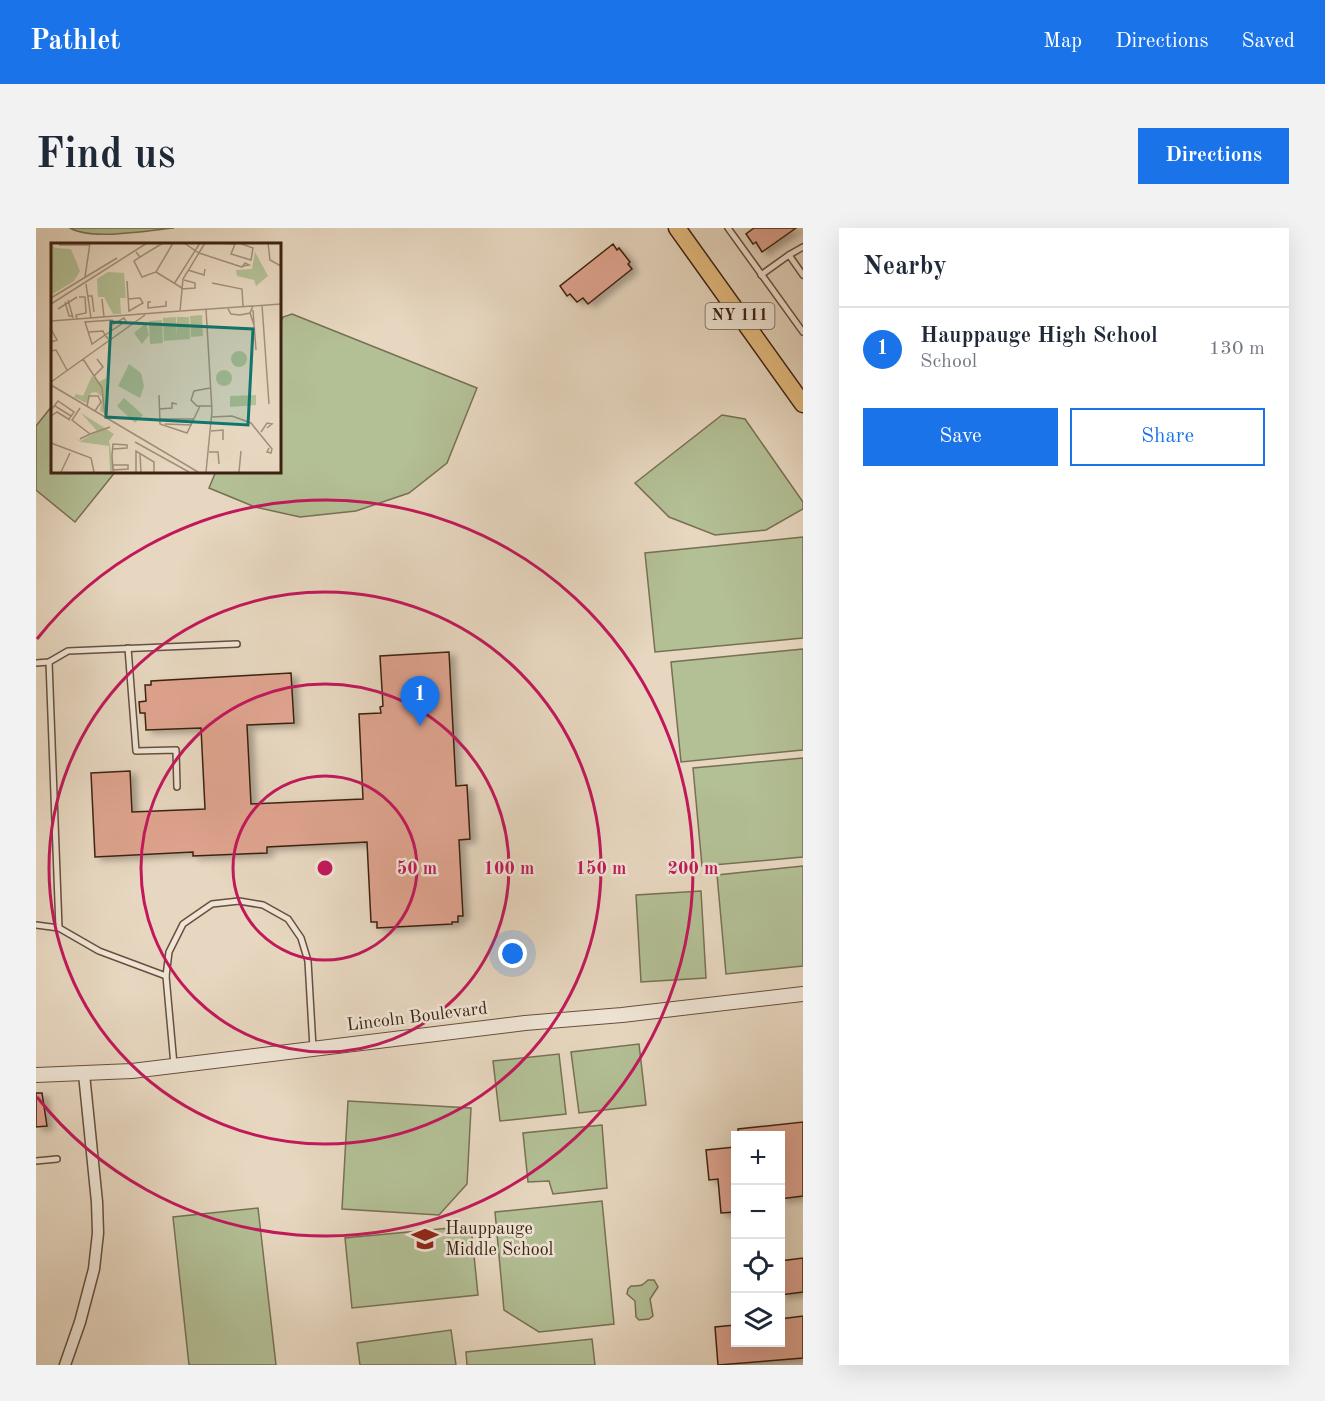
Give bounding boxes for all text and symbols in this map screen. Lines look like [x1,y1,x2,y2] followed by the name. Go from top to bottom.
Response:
[30,28,121,56] text: Pathlet
[1043,31,1082,52] text: Map
[1115,31,1209,52] text: Directions
[1242,31,1295,52] text: Saved
[1138,128,1289,184] button: Directions
[36,135,175,177] text: Find us
[51,243,280,472] inset map
[863,254,947,280] text: Nearby
[706,303,774,329] road number: NY 111
[920,325,1158,347] text: Hauppauge High School
[877,339,888,359] text: 1
[1209,339,1265,359] text: 130 m
[920,352,977,372] text: School
[863,408,1058,466] button: Save
[1070,408,1265,466] button: Share
[400,676,440,726] pin: 1
[315,858,335,878] centre of rings
[397,860,437,878] text: 50 m
[484,860,534,878] text: 100 m
[576,860,626,878] text: 150 m
[668,860,718,878] text: 200 m
[498,939,527,968] your location
[346,999,488,1035] street label: Lincoln Boulevard
[731,1131,785,1347] map controls
[731,1131,785,1185] button: +
[731,1185,785,1239] button: −
[445,1220,554,1259] place label: Hauppauge Middle School
[410,1224,440,1254] school or university icon: Hauppauge Middle School
[731,1239,785,1293] button: locate
[731,1293,785,1347] button: layers

